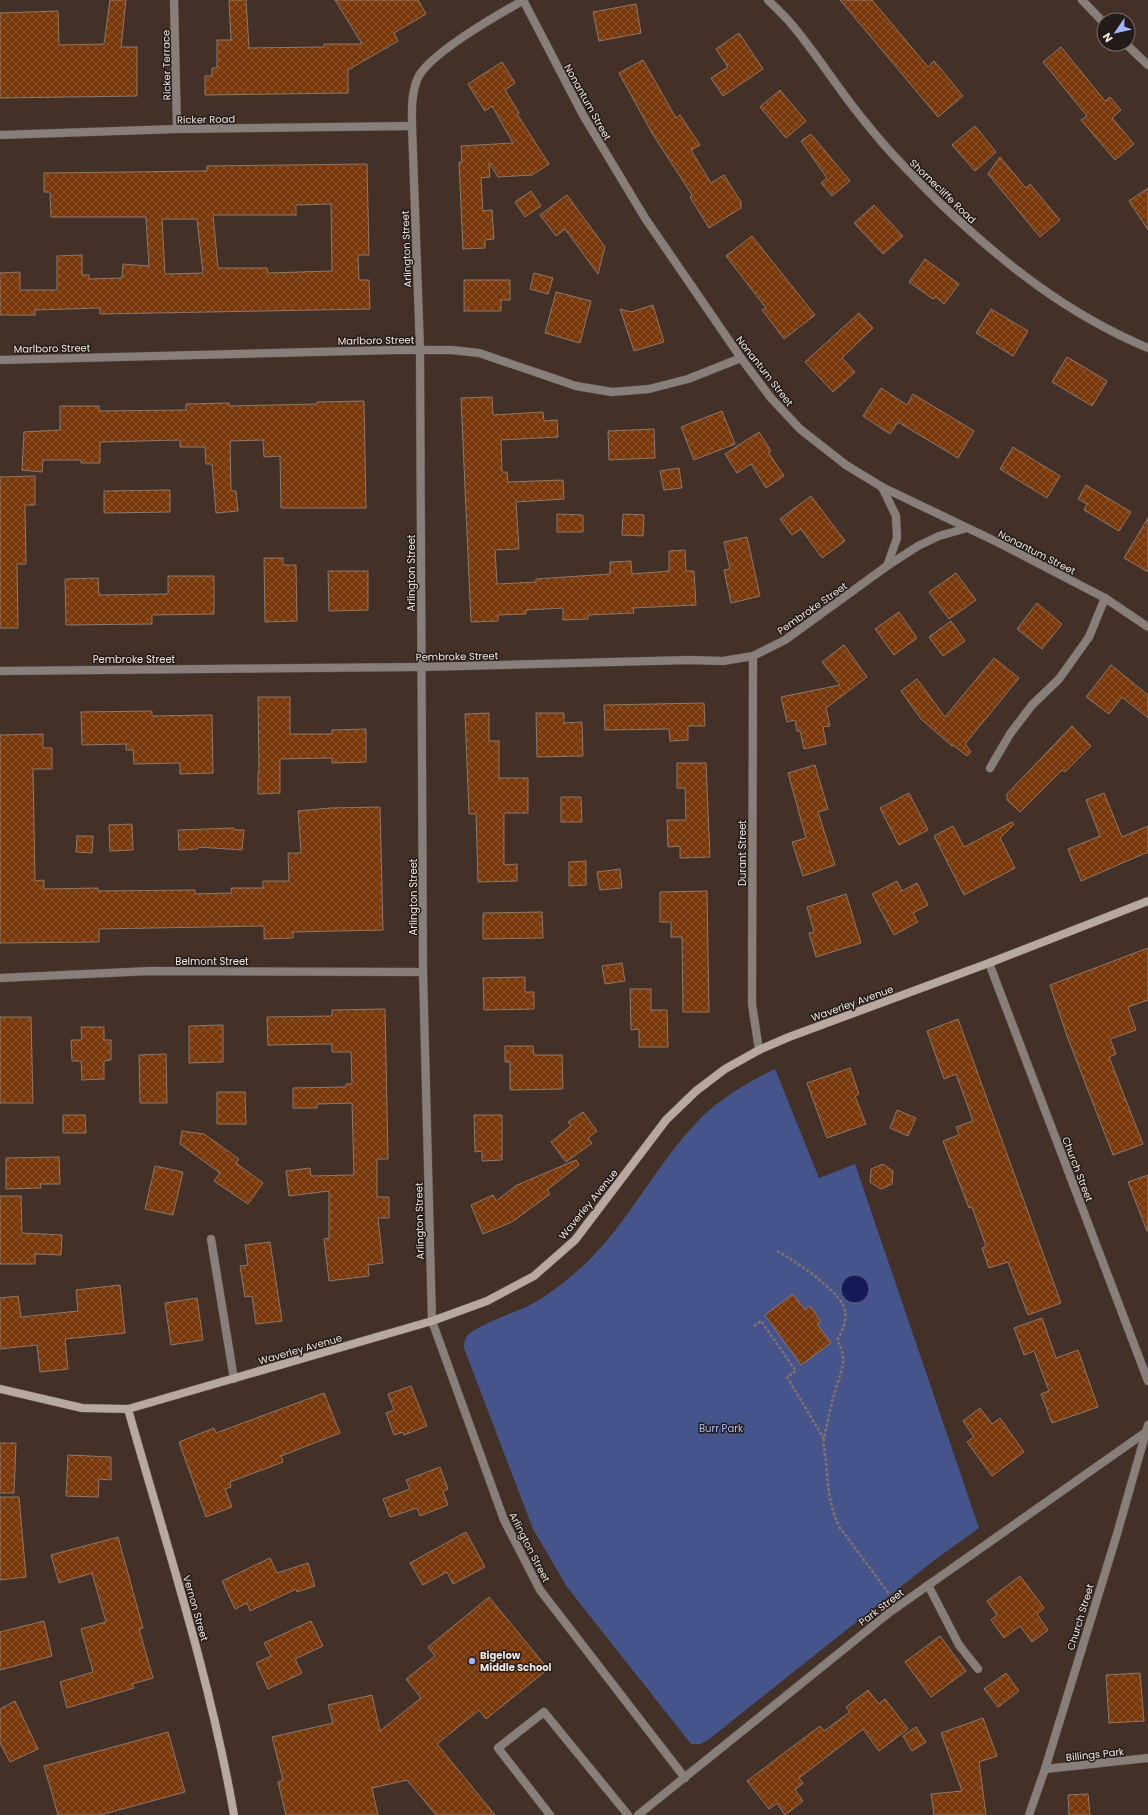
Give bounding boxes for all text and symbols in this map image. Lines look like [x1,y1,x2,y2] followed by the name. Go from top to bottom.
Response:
[1096,12,1136,52] north arrow
[158,30,175,100] street label: Ricker Terrace
[1099,30,1117,45] text: N
[560,61,615,143] street label: Nonantum Street
[177,111,235,128] street label: Ricker Road
[906,156,979,227] street label: Shornecliffe Road
[398,210,415,288] street label: Arlington Street
[337,332,415,349] street label: Marlboro Street
[732,333,797,410] street label: Nonantum Street
[13,340,91,357] street label: Marlboro Street
[995,526,1078,579] street label: Nonantum Street
[404,534,419,611] street label: Arlington Street
[774,578,851,638] street label: Pembroke Street
[416,648,499,665] street label: Pembroke Street
[93,652,176,667] street label: Pembroke Street
[735,820,750,886] street label: Durant Street
[406,858,421,935] street label: Arlington Street
[175,954,249,969] street label: Belmont Street
[809,982,895,1025] street label: Waverley Avenue
[1058,1134,1097,1204] street label: Church Street
[555,1166,621,1243] street label: Waverley Avenue
[411,1182,428,1260] street label: Arlington Street
[256,1330,344,1369] street label: Waverley Avenue
[699,1421,744,1436] park label: Burr Park
[505,1510,554,1585] street label: Arlington Street
[179,1573,212,1643] street label: Vernon Street
[1063,1582,1098,1652] street label: Church Street
[855,1585,907,1629] street label: Park Street
[480,1648,552,1675] place label: Bigelow Middle School
[467,1656,477,1666] marker: Bigelow Middle School
[1065,1744,1126,1765] street label: Billings Park

